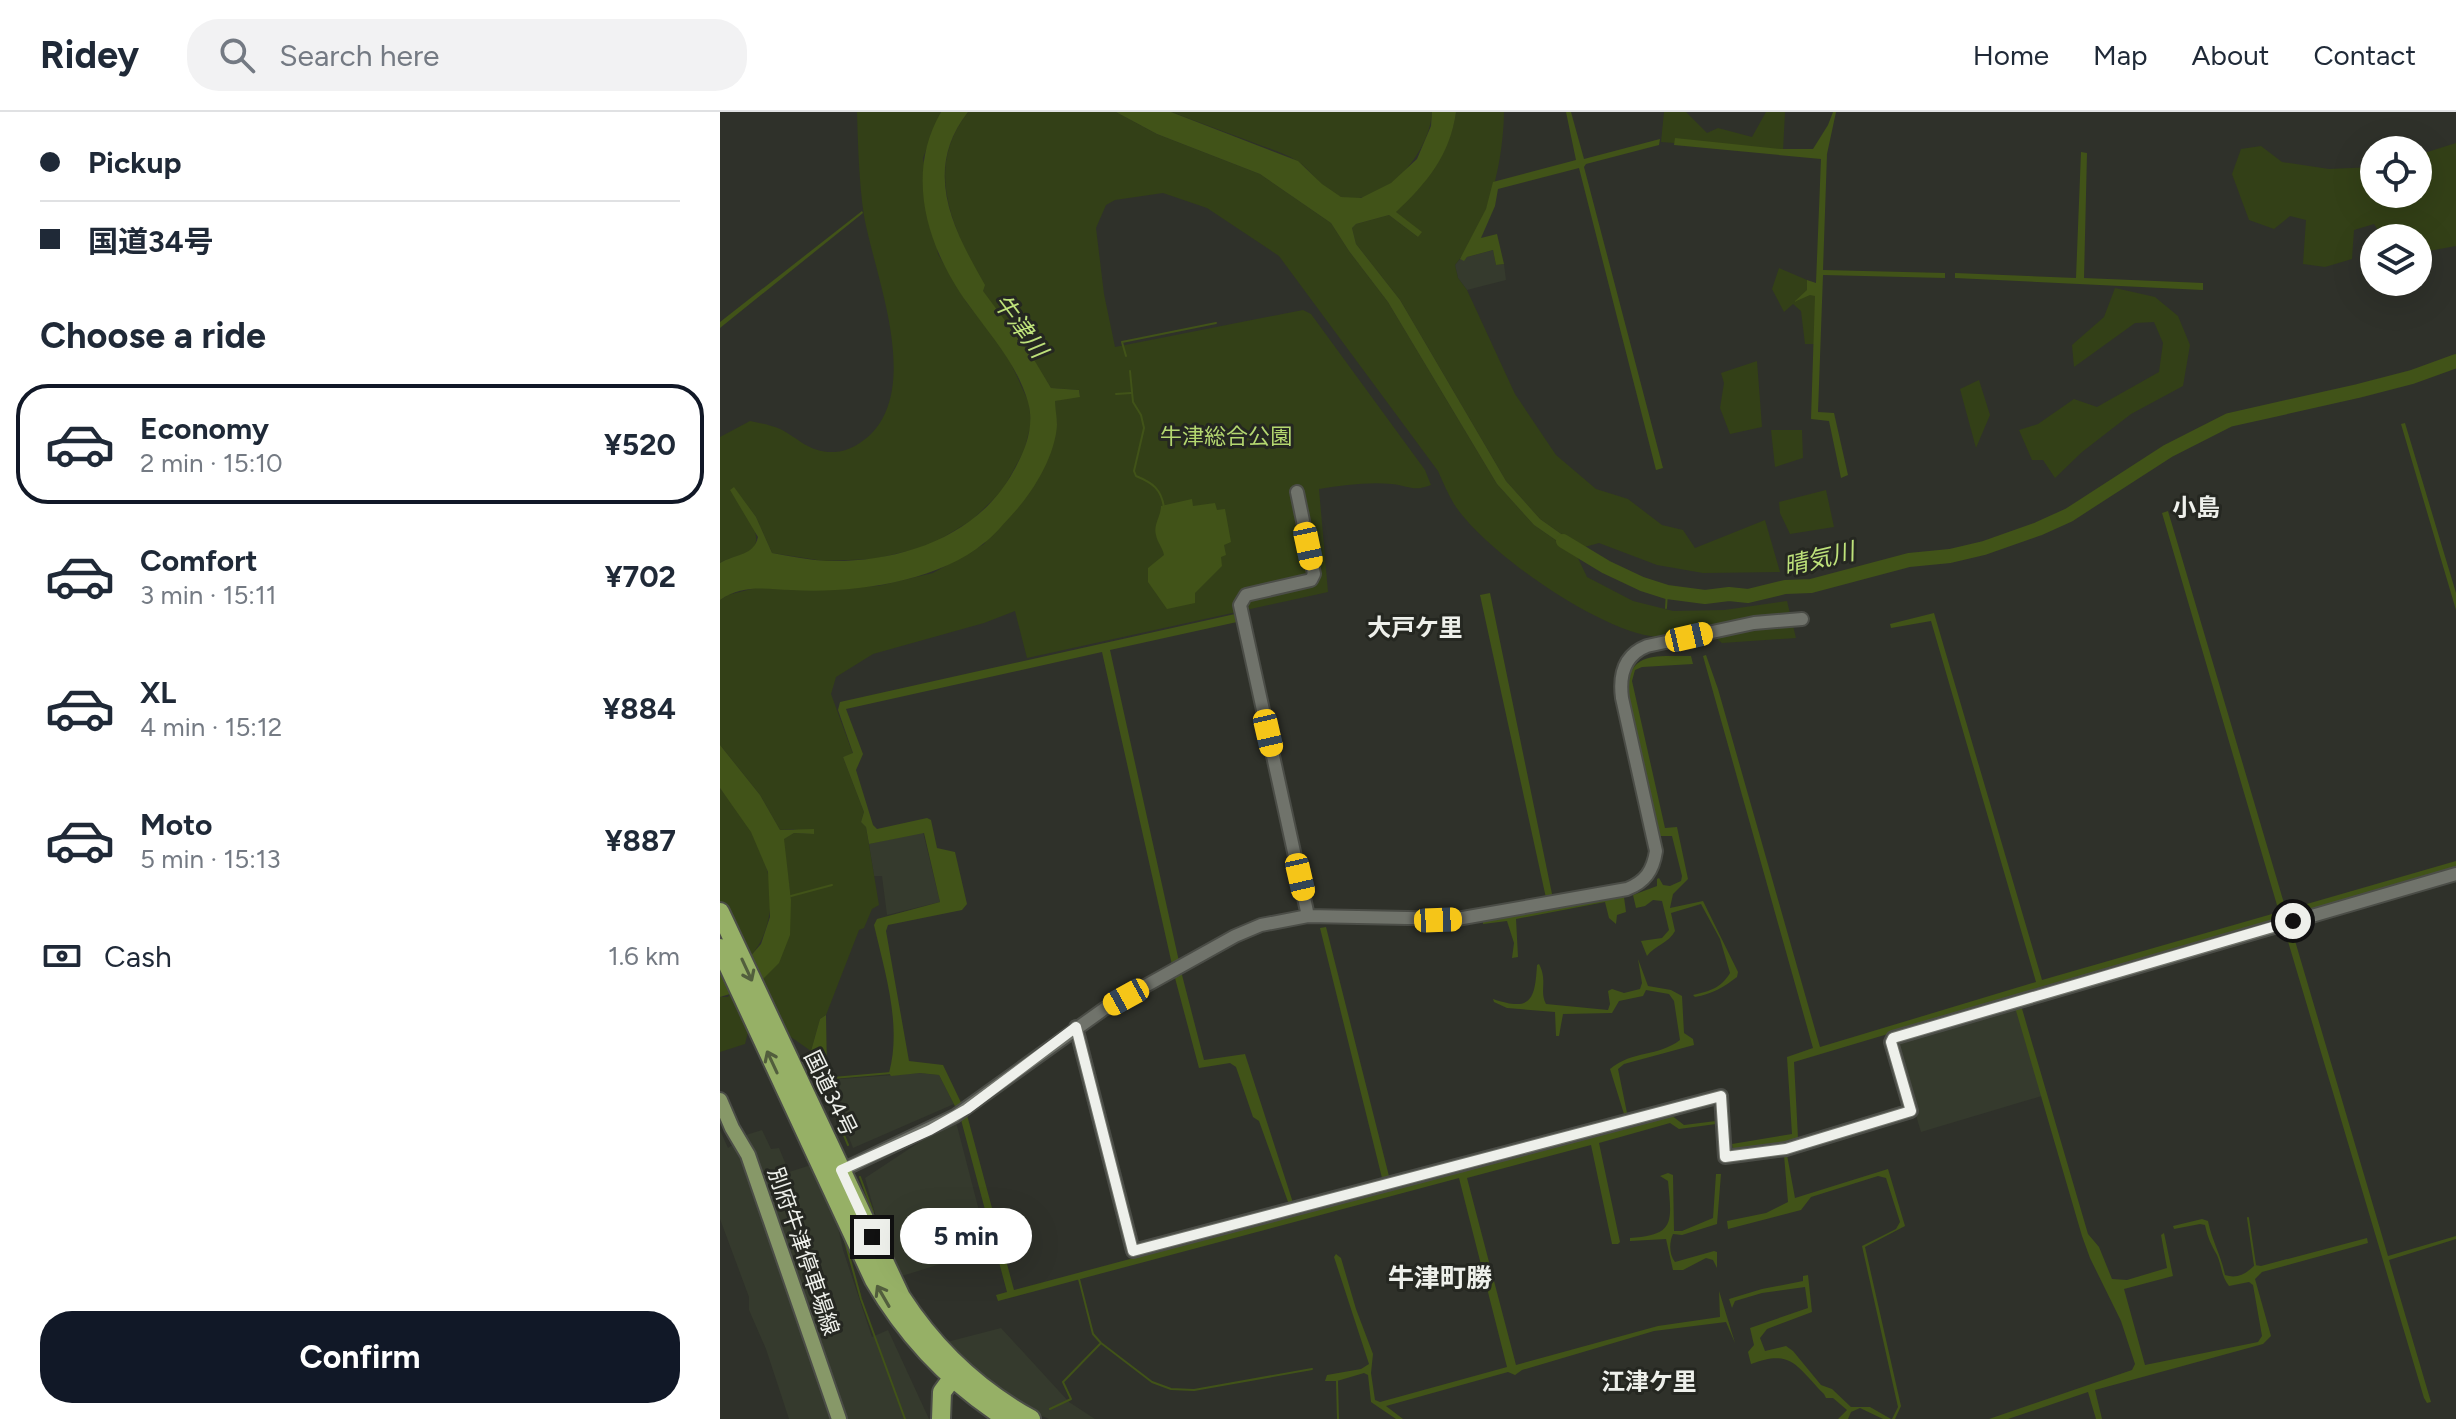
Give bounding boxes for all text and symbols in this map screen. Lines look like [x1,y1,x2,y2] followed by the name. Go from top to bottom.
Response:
[187,19,747,91] search box
[40,32,139,78] text: Ridey
[215,33,259,77] icon: search
[279,37,439,74] text: Search here
[1973,38,2049,72] text: Home
[2093,38,2148,72] text: Map
[2192,38,2269,72] text: About
[2313,38,2416,72] text: Contact
[2360,136,2432,296] map controls
[2360,136,2432,208] button: locate
[88,144,182,181] text: Pickup
[88,223,214,260] text: 国道34号
[2360,224,2432,296] button: layers
[987,288,1055,366] water label: 牛津川
[40,314,266,357] text: Choose a ride
[44,408,116,480] icon: car
[140,410,269,447] text: Economy
[1160,423,1292,450] park label: 牛津総合公園
[604,426,676,463] text: ¥520
[140,447,283,479] text: 2 min · 15:10
[2172,493,2220,522] district label: 小島
[1291,520,1325,572] car
[1781,536,1860,581] water label: 晴気川
[44,540,116,612] icon: car
[140,542,258,579] text: Comfort
[605,558,676,595] text: ¥702
[140,579,276,611] text: 3 min · 15:11
[1367,613,1463,642] district label: 大戸ケ里
[1663,620,1715,654] car
[44,672,116,744] icon: car
[140,674,176,711] text: XL
[602,690,676,727] text: ¥884
[1251,707,1285,759] car
[140,711,282,743] text: 4 min · 15:12
[44,804,116,876] icon: car
[140,806,212,843] text: Moto
[605,822,676,859] text: ¥887
[140,843,281,875] text: 5 min · 15:13
[1283,851,1317,903] car
[2275,903,2311,939] route start
[1414,907,1462,933] car
[40,934,84,978] icon: cash
[104,938,172,975] text: Cash
[608,940,680,972] text: 1.6 km
[740,957,755,981] one-way arrow
[1099,975,1153,1019] car
[798,1046,863,1140] street label: 国道34号
[764,1050,779,1074] one-way arrow
[762,1164,845,1339] street label: 別府牛津停車場線
[900,1209,1032,1265] callout: 5 min
[854,1219,890,1255] route end
[933,1220,999,1252] text: 5 min
[1388,1262,1492,1294] district label: 牛津町勝
[875,1285,891,1308] one-way arrow
[40,1311,680,1403] button: Confirm
[1601,1367,1697,1396] district label: 江津ケ里

